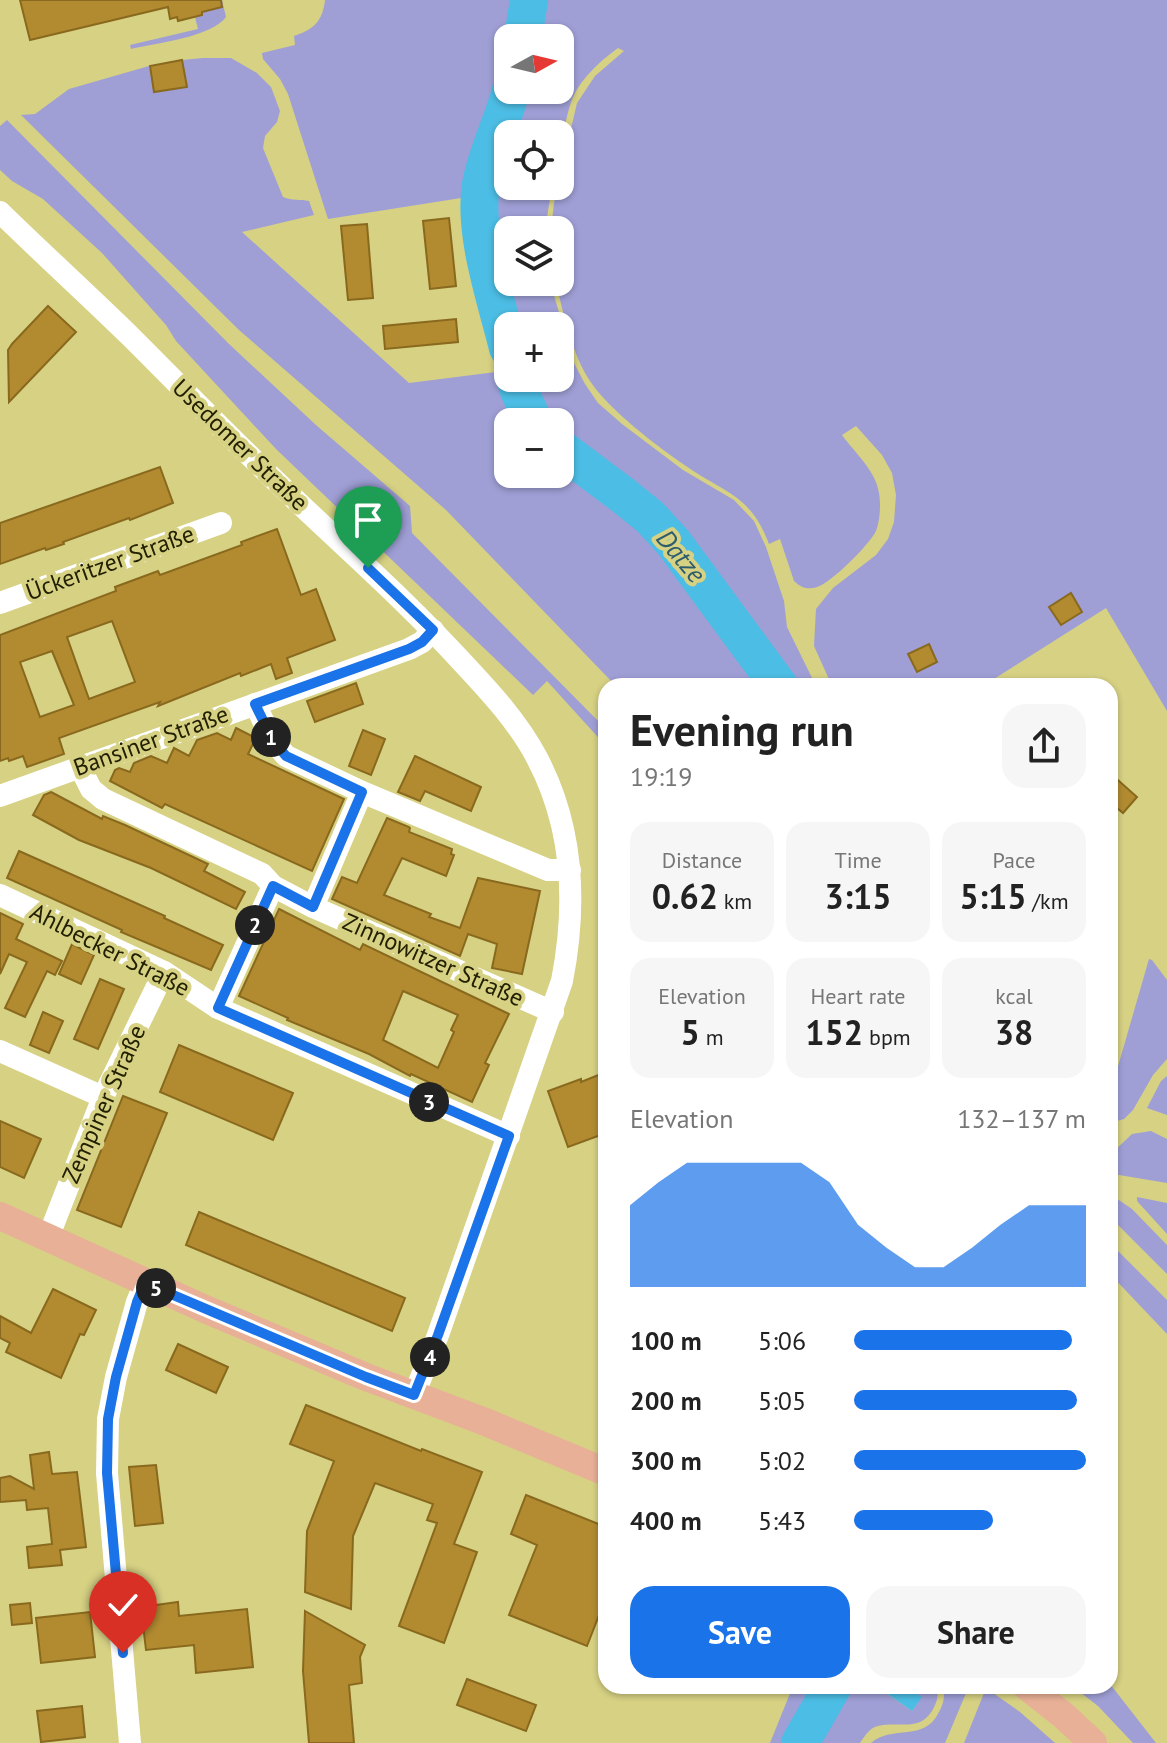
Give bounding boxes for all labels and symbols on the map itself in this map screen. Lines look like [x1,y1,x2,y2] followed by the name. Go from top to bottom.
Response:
[494,24,574,104] north arrow
[166,372,315,517] street label: Usedomer Straße
[334,486,402,568] pin
[21,518,198,607] street label: Ückeritzer Straße
[650,522,713,589] water label: Datze
[69,698,233,783] street label: Bansiner Straße
[251,717,291,757] pin: 1
[25,896,195,1003] street label: Ahlbecker Straße
[235,905,275,945] pin: 2
[338,906,529,1013] street label: Zinnowitzer Straße
[55,1020,152,1188] street label: Zempiner Straße
[409,1082,449,1122] pin: 3
[136,1268,176,1308] pin: 5
[410,1337,450,1377] pin: 4
[89,1571,157,1653] pin

